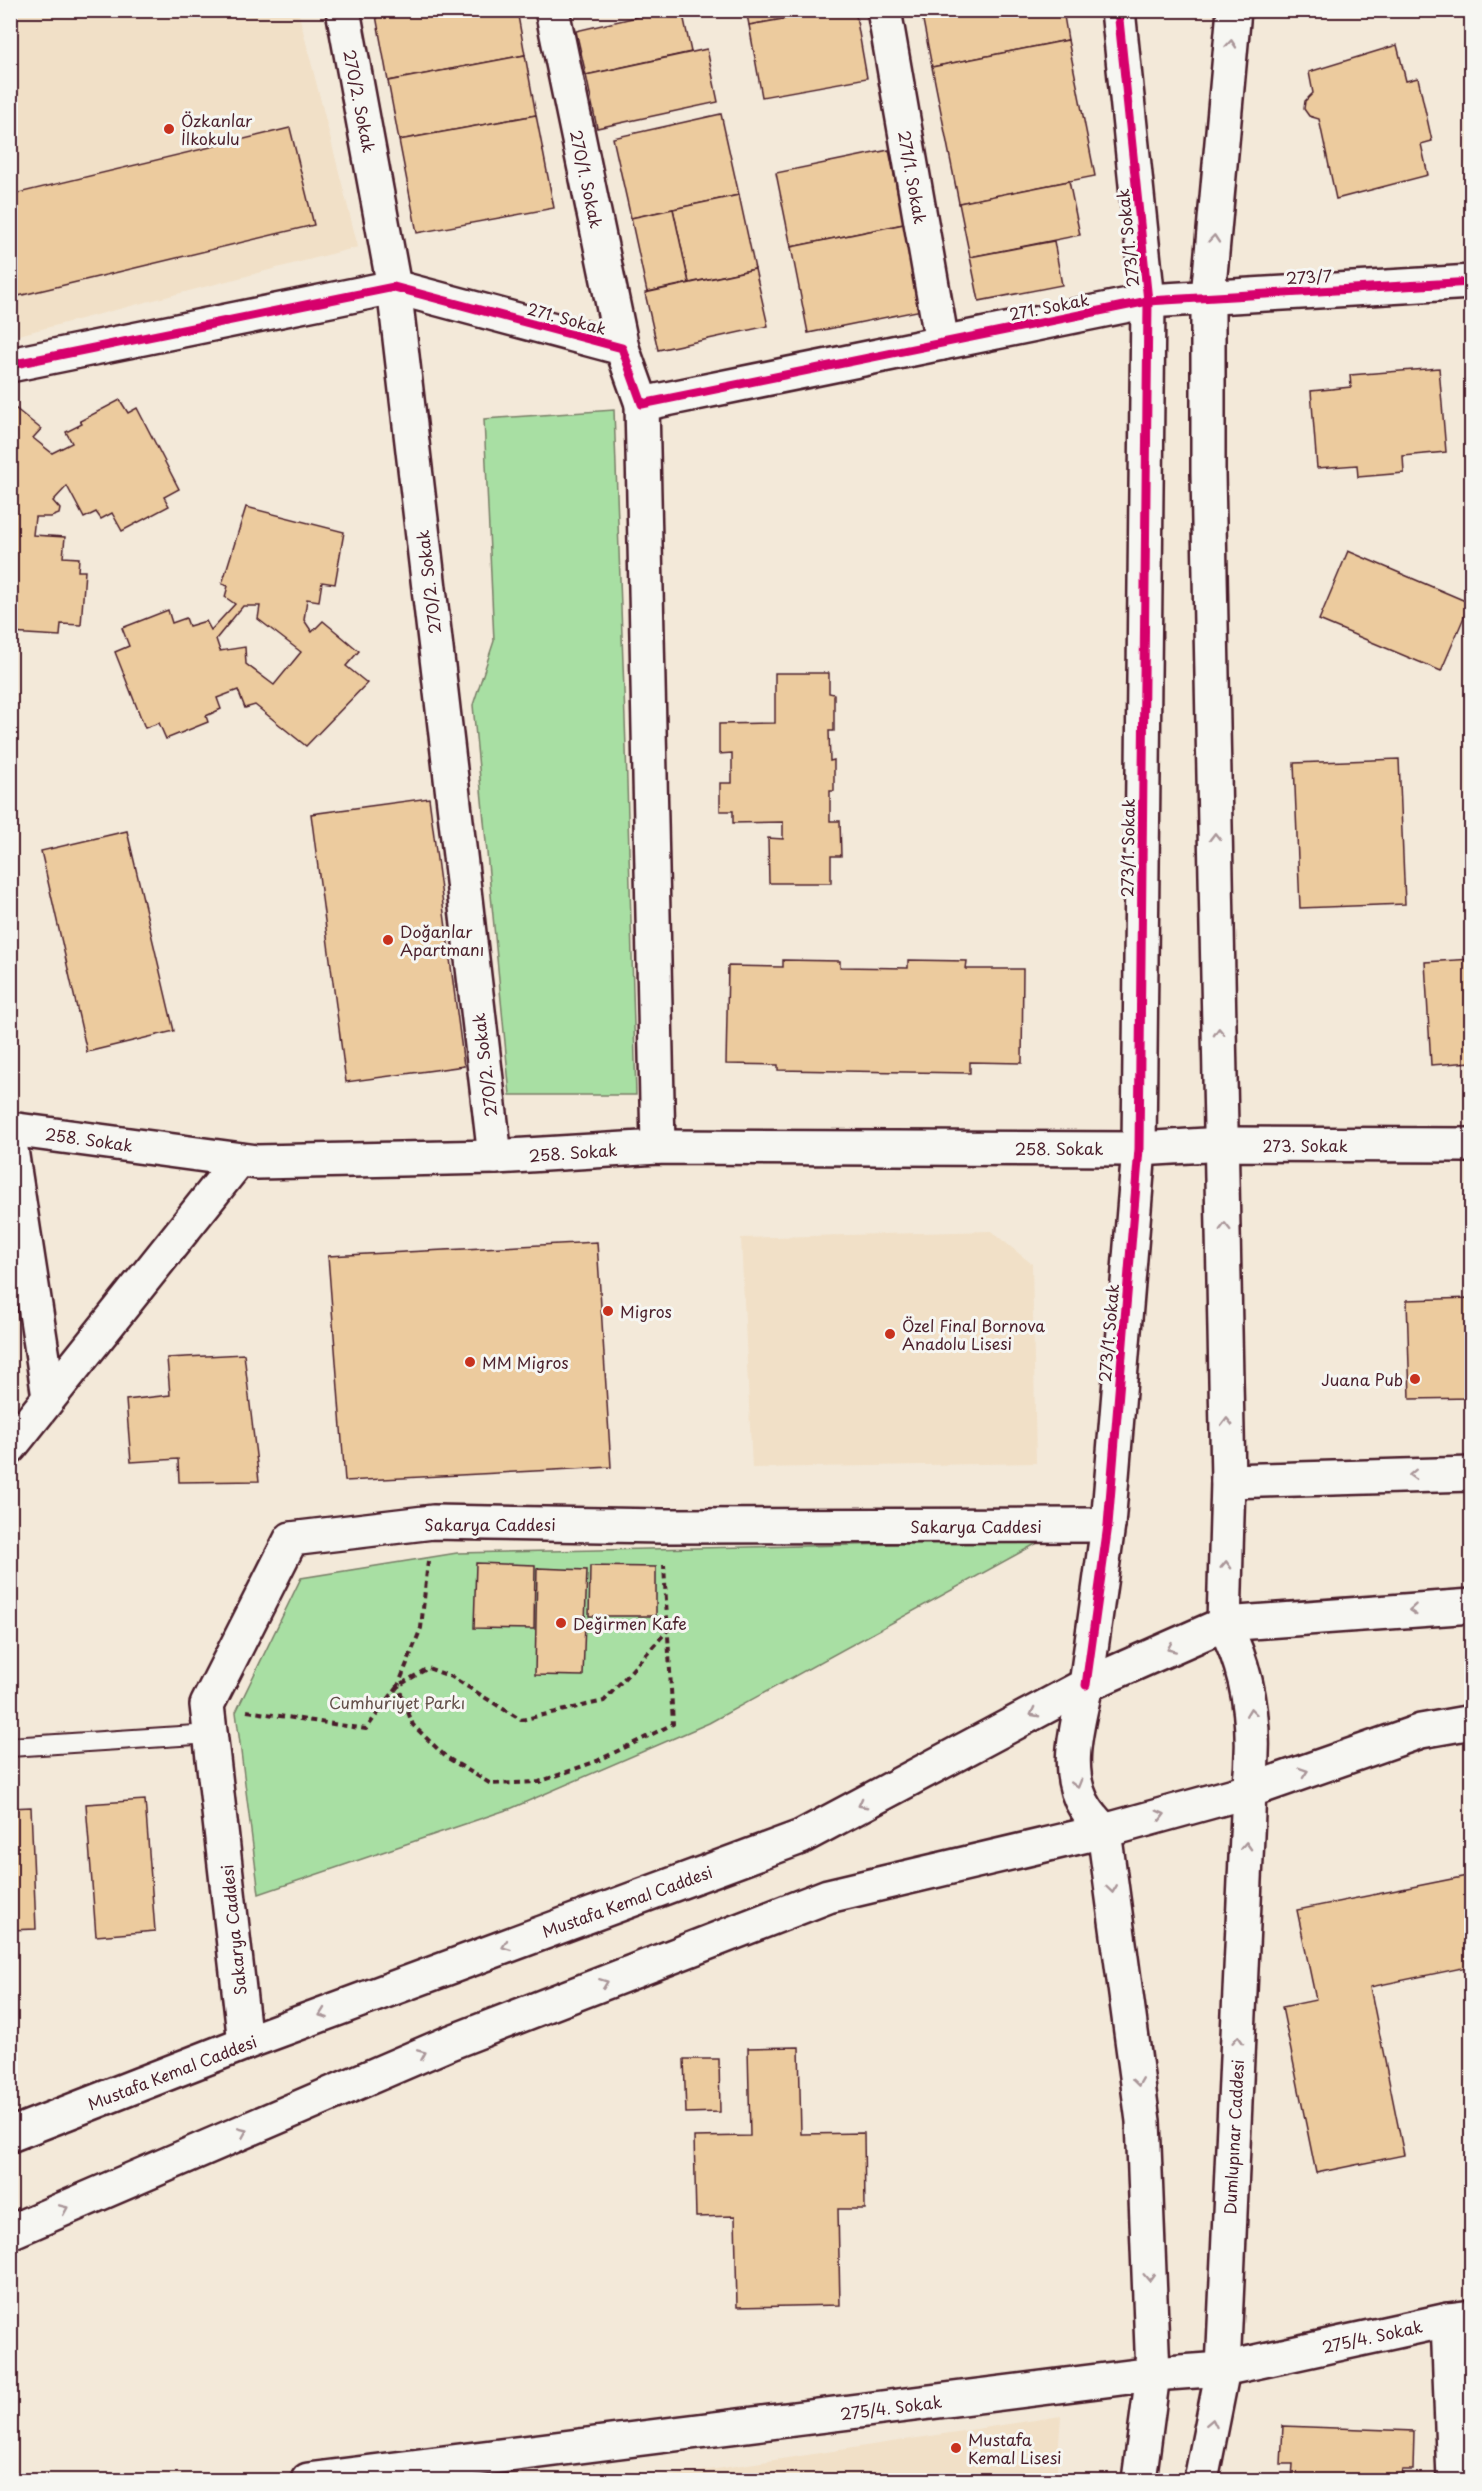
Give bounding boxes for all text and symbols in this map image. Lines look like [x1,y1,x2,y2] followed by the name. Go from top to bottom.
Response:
[1224,40,1237,49] one-way arrow
[338,47,382,155] street label: 270/2. Sokak
[181,108,253,150] place label: Özkanlar İlkokulu
[162,122,176,136] marker: Özkanlar İlkokulu
[565,128,609,230] street label: 270/1. Sokak
[893,128,933,226] street label: 271/1. Sokak
[1110,188,1144,288] street label: 273/1. Sokak
[1207,234,1220,243] one-way arrow
[1285,263,1333,289] street label: 273/7
[1007,287,1091,325] street label: 271. Sokak
[525,296,609,340] street label: 271. Sokak
[410,529,446,635] street label: 270/2. Sokak
[1114,798,1140,898] street label: 273/1. Sokak
[1209,833,1221,842] one-way arrow
[400,919,484,961] place label: Doğanlar Apartmanı
[381,933,395,947] marker: Doğanlar Apartmanı
[466,1012,502,1118] street label: 270/2. Sokak
[1213,1028,1225,1037] one-way arrow
[43,1121,135,1157] street label: 258. Sokak
[1262,1133,1348,1157] street label: 273. Sokak
[1015,1136,1103,1160] street label: 258. Sokak
[528,1137,618,1167] street label: 258. Sokak
[1218,1223,1231,1232] one-way arrow
[1092,1283,1124,1383] street label: 273/1. Sokak
[620,1299,672,1323] place label: Migros
[601,1304,615,1318] marker: Migros
[902,1313,1045,1355] place label: Özel Final Bornova Anadolu Lisesi
[883,1327,897,1341] marker: Özel Final Bornova Anadolu Lisesi
[482,1350,569,1374] place label: MM Migros
[463,1355,477,1369] marker: MM Migros
[1321,1367,1403,1391] place label: Juana Pub
[1408,1372,1422,1386] marker: Juana Pub
[1221,1418,1234,1427] one-way arrow
[1409,1469,1418,1482] one-way arrow
[424,1512,556,1536] street label: Sakarya Caddesi
[910,1514,1042,1538] street label: Sakarya Caddesi
[1220,1561,1232,1570] one-way arrow
[1409,1604,1418,1617] one-way arrow
[573,1611,687,1635] place label: Değirmen Kafe
[554,1616,568,1630] marker: Değirmen Kafe
[1166,1640,1177,1652] one-way arrow
[329,1690,465,1714] park label: Cumhuriyet Parkı
[1030,1706,1041,1717] one-way arrow
[1245,1708,1257,1717] one-way arrow
[1298,1767,1309,1780] one-way arrow
[1070,1778,1082,1789] one-way arrow
[858,1797,868,1808] one-way arrow
[1155,1810,1165,1823] one-way arrow
[1240,1841,1253,1850] one-way arrow
[539,1859,715,1943] street label: Mustafa Kemal Caddesi
[214,1863,252,1997] street label: Sakarya Caddesi
[1105,1884,1118,1893] one-way arrow
[501,1939,512,1952] one-way arrow
[598,1978,609,1990] one-way arrow
[318,2007,329,2020] one-way arrow
[84,2029,260,2115] street label: Mustafa Kemal Caddesi
[1231,2036,1244,2045] one-way arrow
[416,2050,427,2062] one-way arrow
[1217,2059,1249,2215] street label: Dumlupınar Caddesi
[1132,2077,1144,2087] one-way arrow
[237,2127,248,2139] one-way arrow
[58,2204,69,2216] one-way arrow
[1143,2272,1156,2281] one-way arrow
[1319,2314,1425,2358] street label: 275/4. Sokak
[839,2389,943,2425] street label: 275/4. Sokak
[1205,2418,1218,2428] one-way arrow
[968,2427,1062,2469] place label: Mustafa Kemal Lisesi
[949,2441,963,2455] marker: Mustafa Kemal Lisesi

